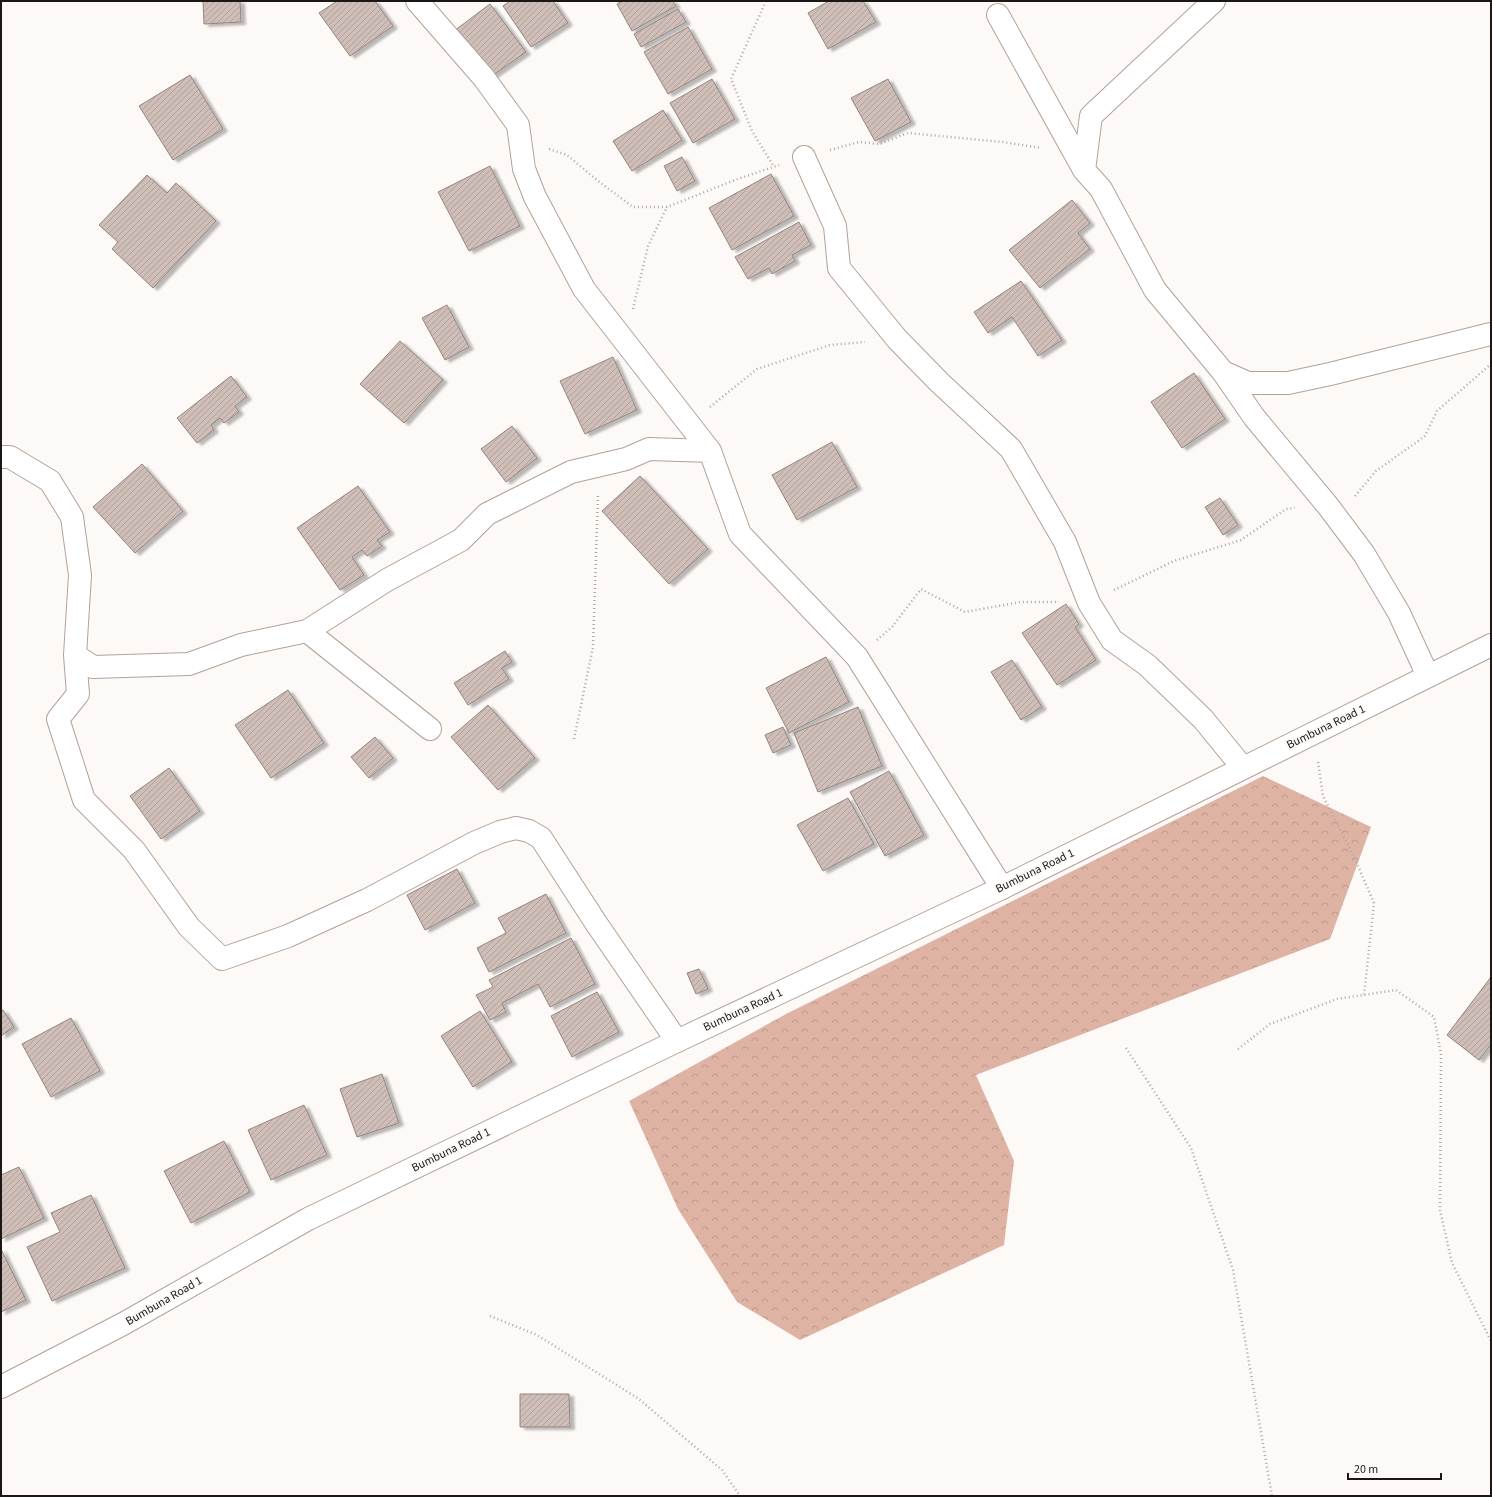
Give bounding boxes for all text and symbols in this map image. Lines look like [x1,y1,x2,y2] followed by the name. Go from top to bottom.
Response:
[1284,701,1368,753] street label: Bumbuna Road 1
[993,845,1077,897] street label: Bumbuna Road 1
[701,984,786,1036] street label: Bumbuna Road 1
[409,1124,493,1176] street label: Bumbuna Road 1
[123,1272,205,1330] street label: Bumbuna Road 1
[1348,1455,1441,1481] scale bar
[1354,1461,1378,1478] text: 20 m

